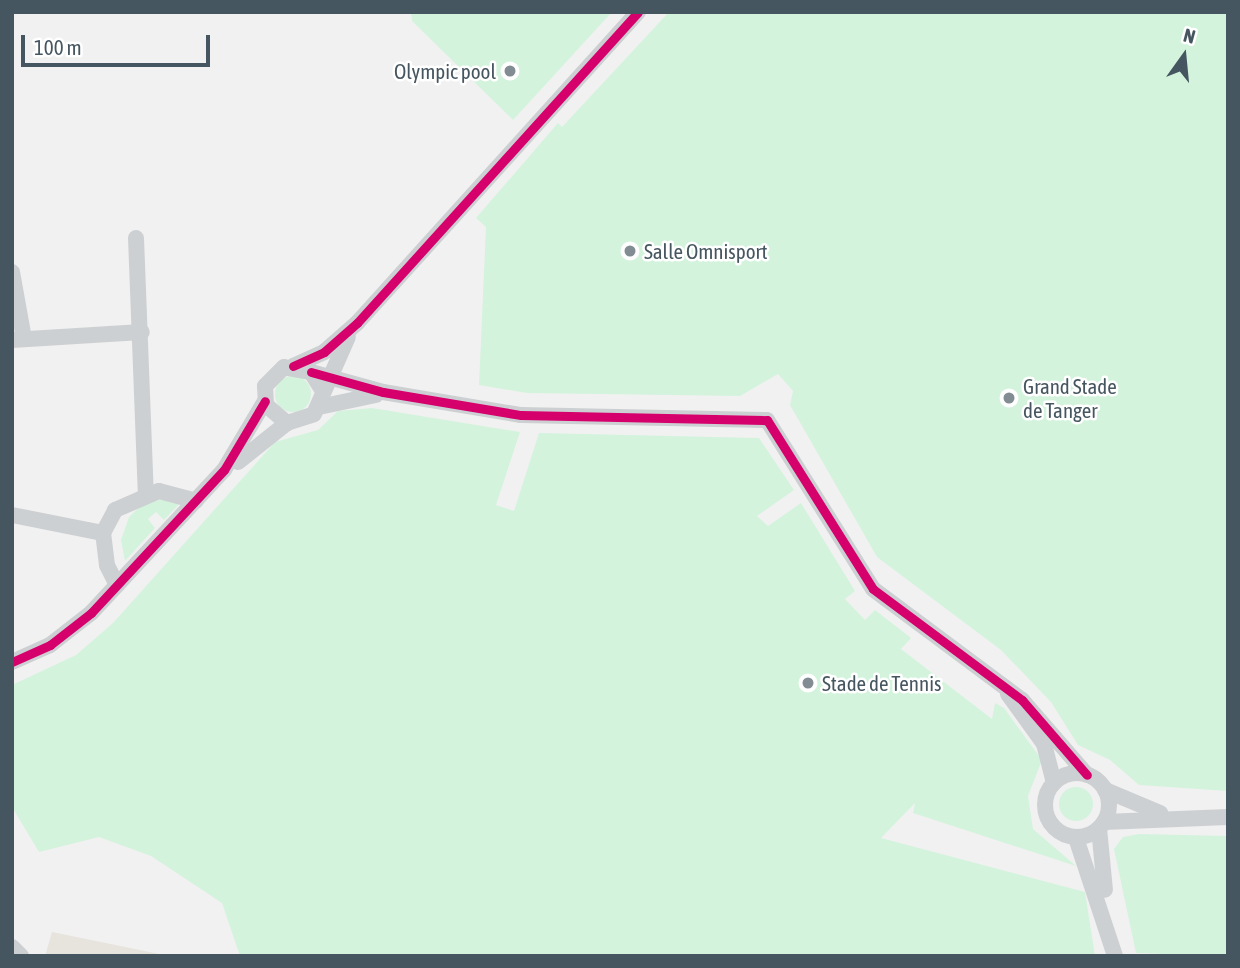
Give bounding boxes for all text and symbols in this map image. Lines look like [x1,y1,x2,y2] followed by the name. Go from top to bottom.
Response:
[24,21,214,65] scale bar
[1149,21,1219,91] north arrow
[1181,24,1198,48] text: N
[34,35,82,59] text: 100 m
[394,58,496,84] place label: Olympic pool
[502,63,518,79] marker: Olympic pool
[644,238,768,264] place label: Salle Omnisport
[622,243,638,259] marker: Salle Omnisport
[1023,373,1117,423] place label: Grand Stade de Tanger
[1001,390,1017,406] marker: Grand Stade de Tanger
[822,670,941,696] place label: Stade de Tennis
[800,675,816,691] marker: Stade de Tennis

